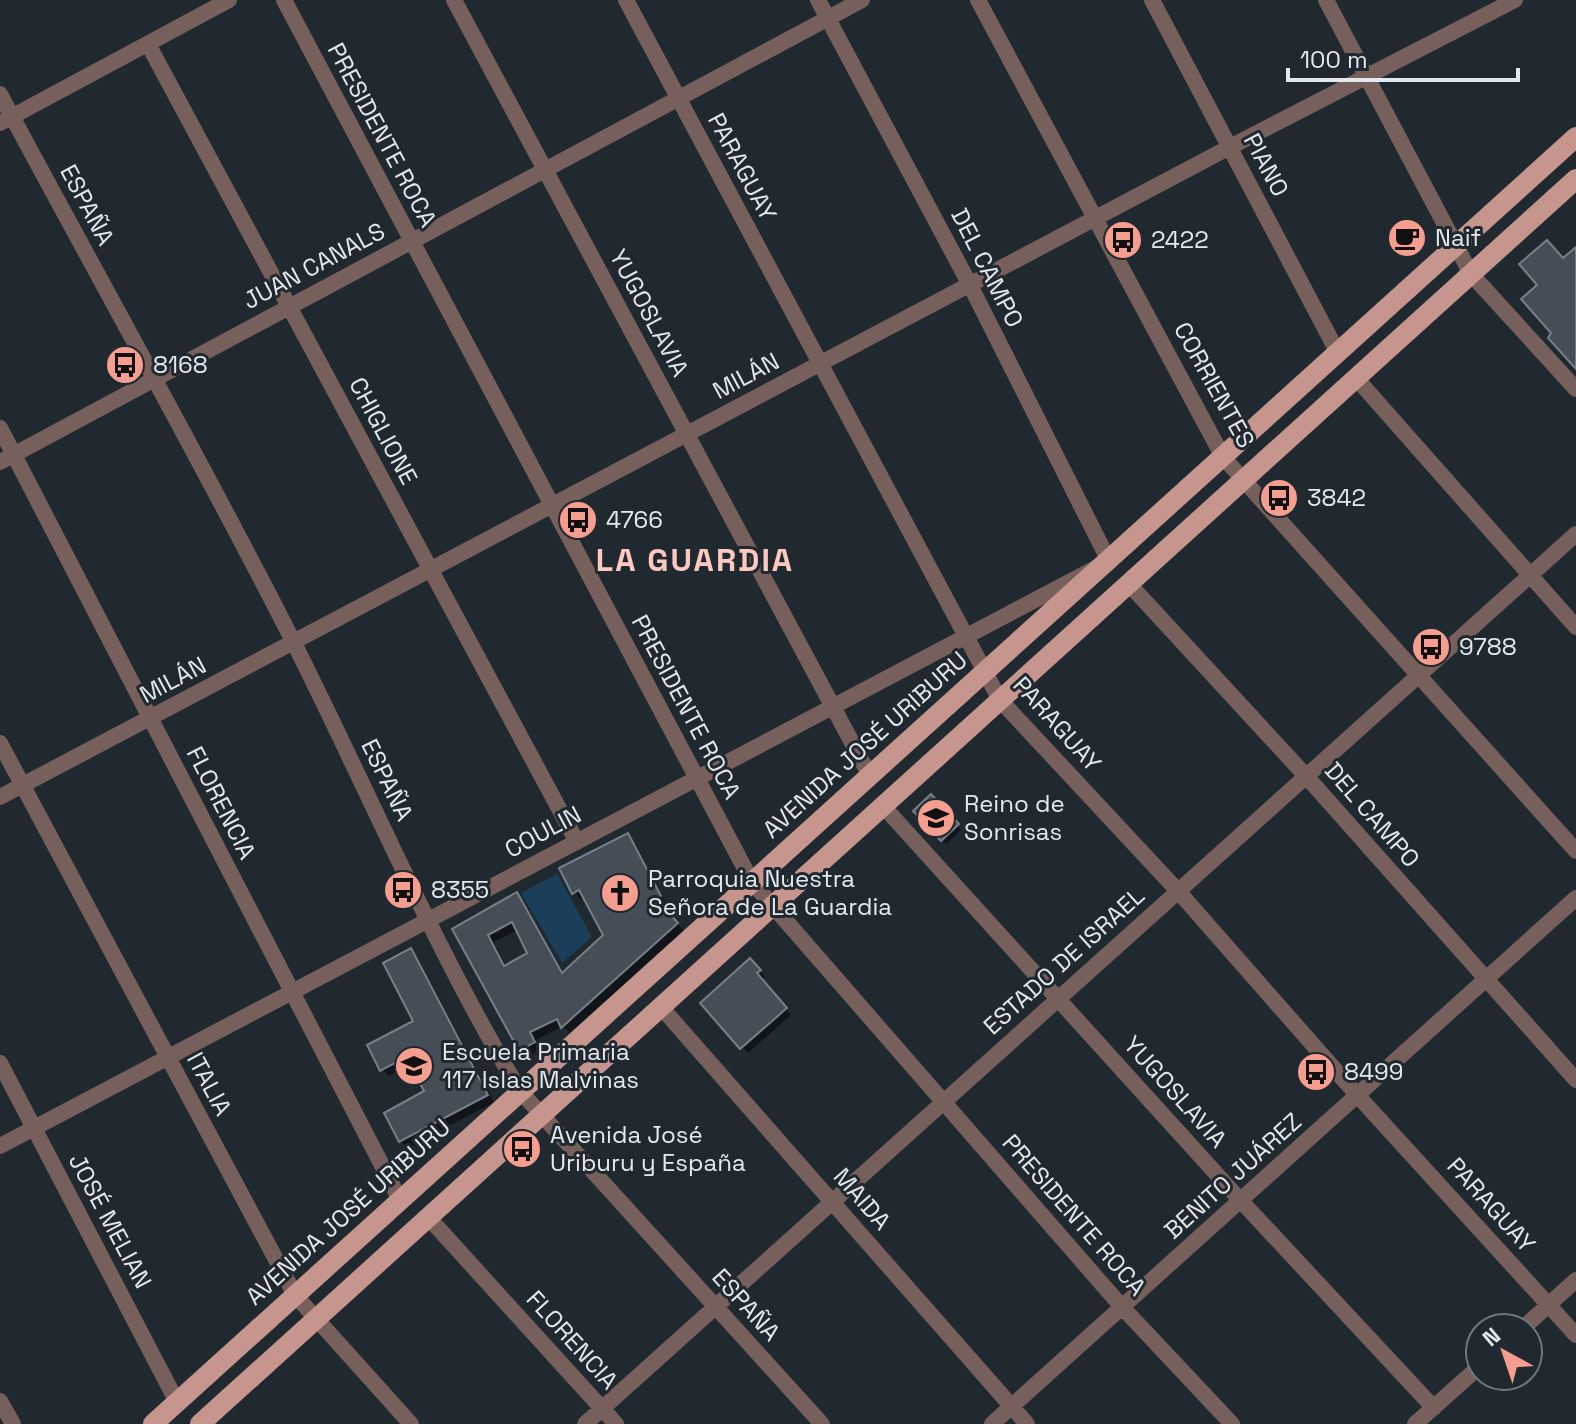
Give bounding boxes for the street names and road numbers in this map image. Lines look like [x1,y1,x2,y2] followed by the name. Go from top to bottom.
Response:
[321,37,444,232] street label: PRESIDENTE ROCA
[701,108,784,226] street label: PARAGUAY
[1237,128,1296,202] street label: PIANO
[53,159,122,251] street label: ESPAÑA
[944,203,1031,333] street label: DEL CAMPO
[237,215,390,316] street label: JUAN CANALS
[603,244,696,382] street label: YUGOSLAVIA
[1167,316,1262,453] street label: CORRIENTES
[707,345,784,406] street label: MILÁN
[342,372,425,490] street label: CHIGLIONE
[625,609,748,804] street label: PRESIDENTE ROCA
[756,644,974,845] street label: AVENIDA JOSÉ URIBURU
[134,649,211,710] street label: MILÁN
[1006,670,1108,778] street label: PARAGUAY
[354,734,421,826] street label: ESPAÑA
[180,741,263,864] street label: FLORENCIA
[1318,756,1427,874] street label: DEL CAMPO
[499,799,586,865] street label: COULIN
[977,880,1151,1041] street label: ESTADO DE ISRAEL
[1117,1029,1234,1154] street label: YUGOSLAVIA
[180,1047,239,1121] street label: ITALIA
[1158,1106,1308,1245] street label: BENITO JUÁREZ
[239,1111,457,1312] street label: AVENIDA JOSÉ URIBURU
[996,1127,1153,1302] street label: PRESIDENTE ROCA
[62,1148,159,1294] street label: JOSÉ MELIAN
[1440,1151,1542,1259] street label: PARAGUAY
[827,1161,898,1236] street label: MAIDA
[706,1262,787,1348] street label: ESPAÑA
[520,1284,625,1396] street label: FLORENCIA

